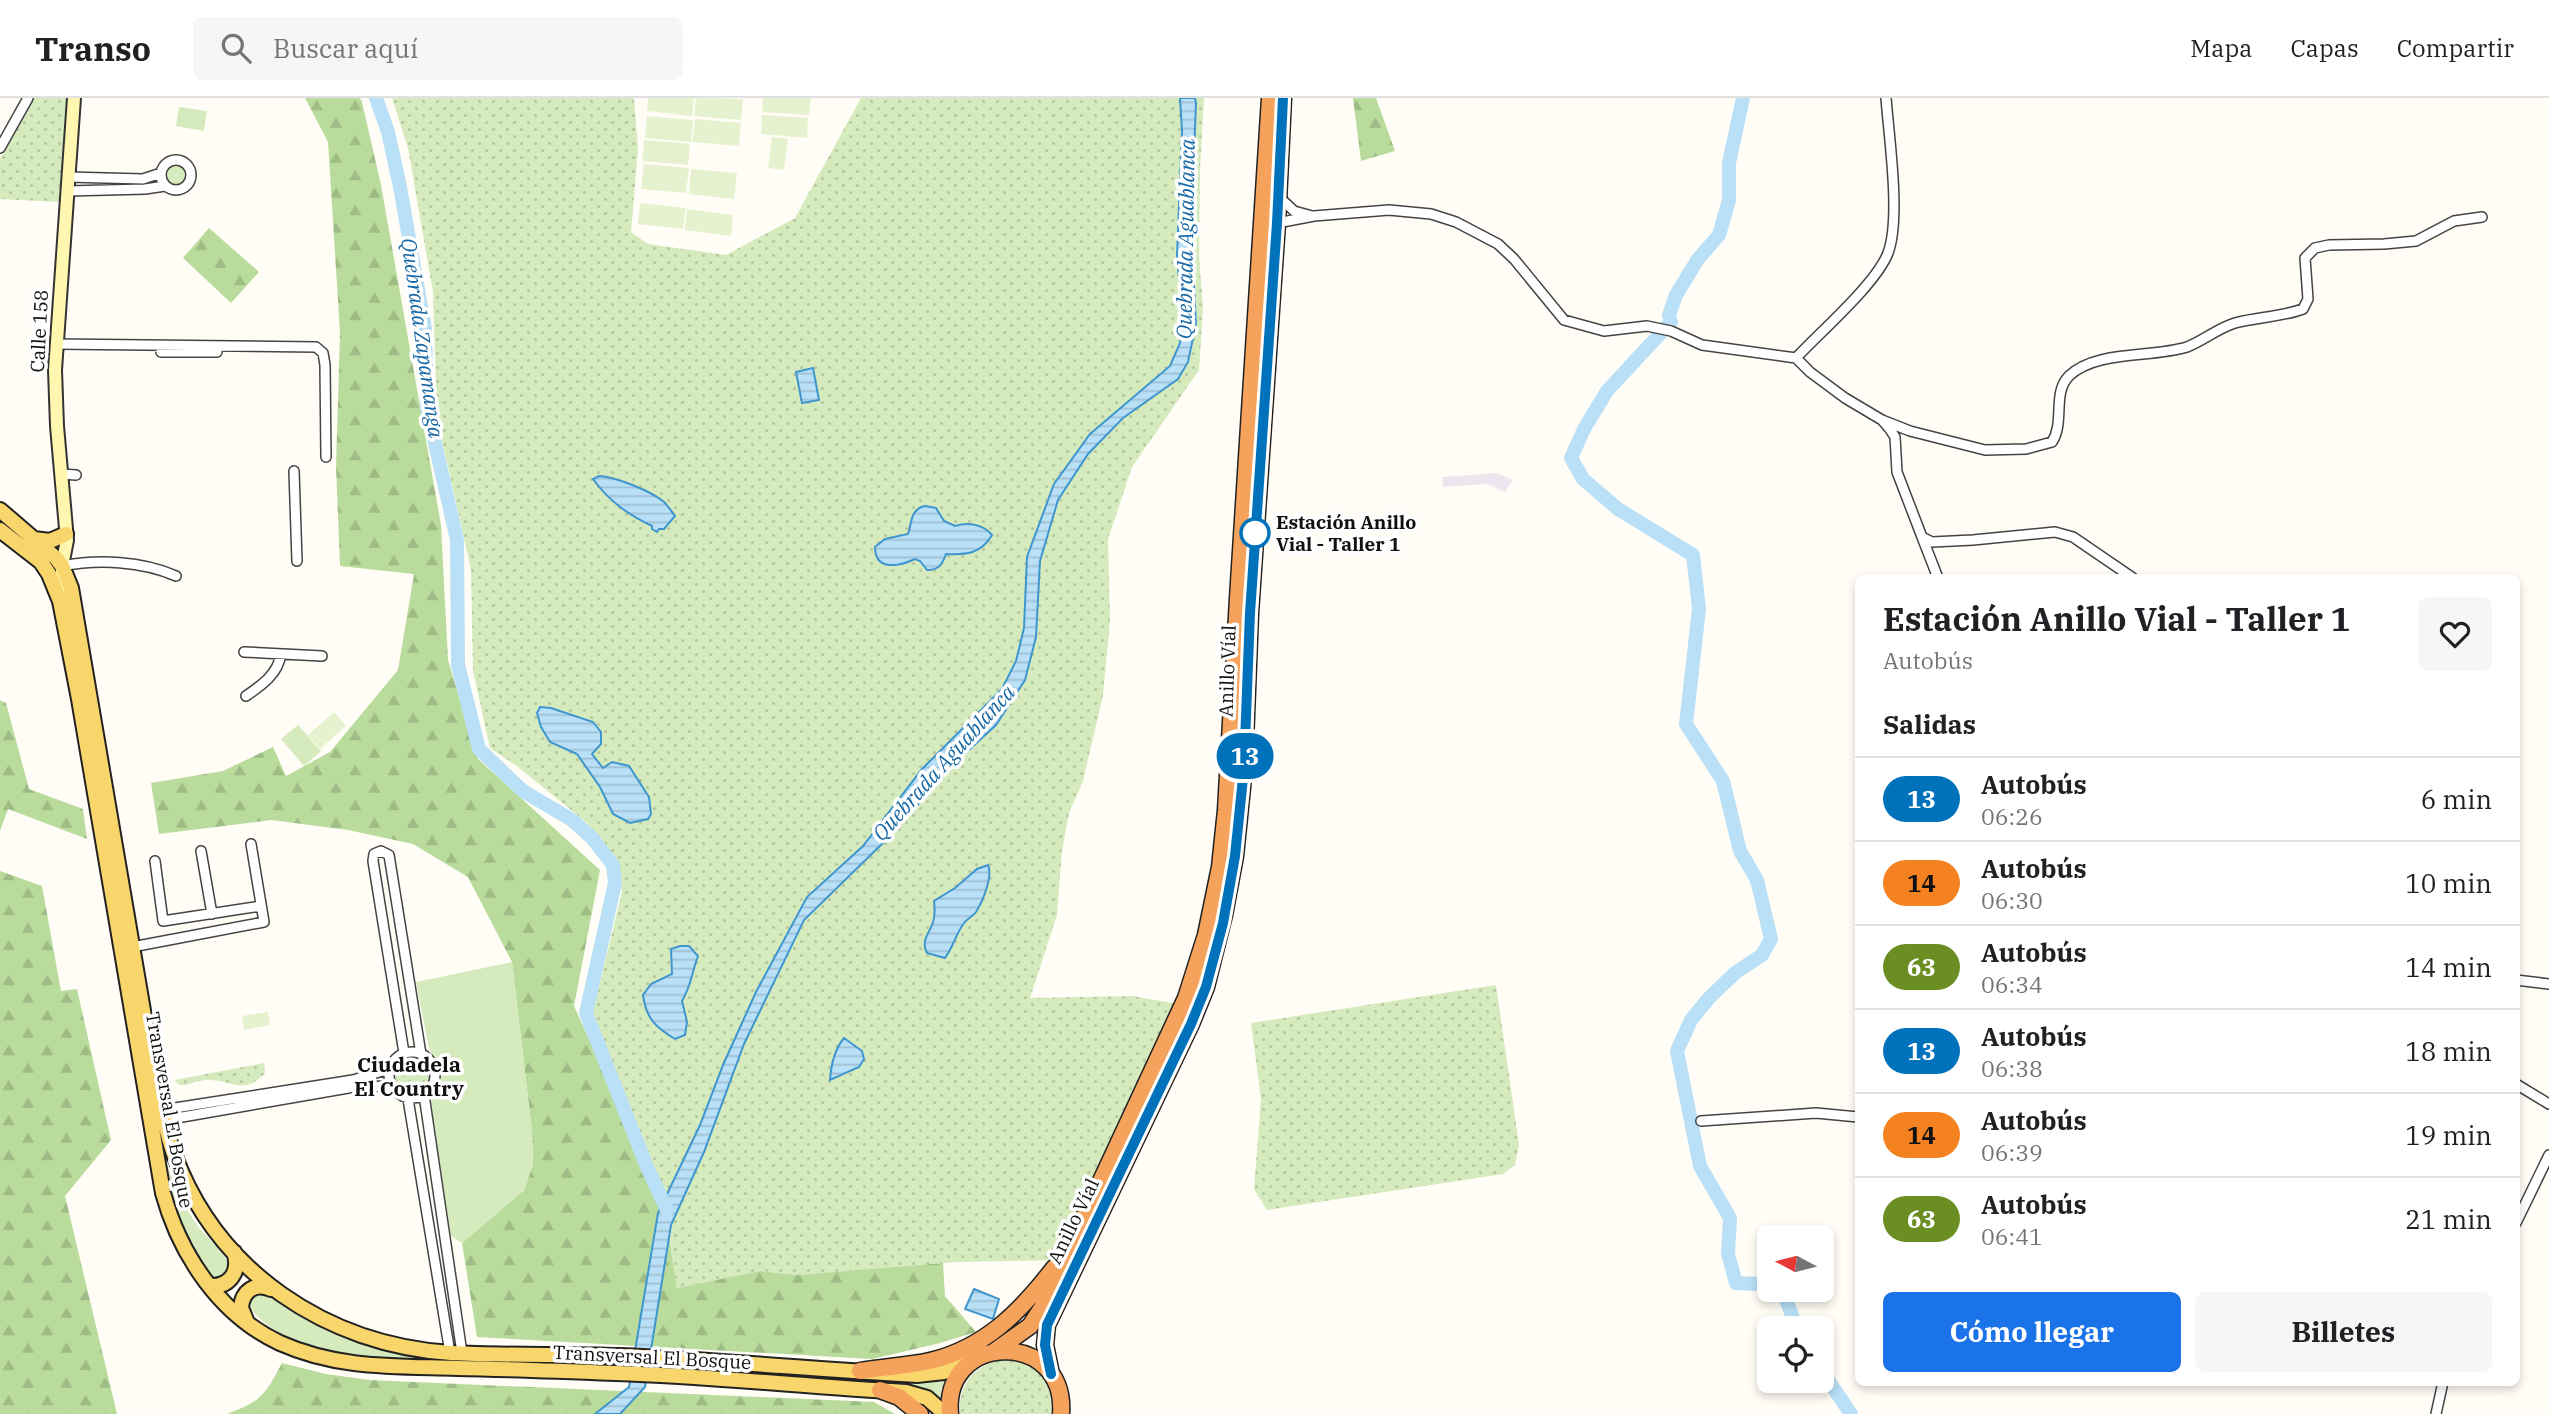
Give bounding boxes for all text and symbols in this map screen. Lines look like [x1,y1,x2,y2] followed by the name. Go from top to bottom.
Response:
[193,17,683,80] search box
[35,27,151,70] text: Transo
[217,29,255,67] icon: search
[273,31,418,65] text: Buscar aquí
[2190,32,2252,64] text: Mapa
[2290,32,2359,64] text: Capas
[2397,32,2514,64] text: Compartir
[1169,138,1201,339] water label: Quebrada Aguablanca
[395,236,451,440] water label: Quebrada Zapamanga
[25,289,53,373] street label: Calle 158
[1276,510,1416,556] place label: Estación Anillo Vial - Taller 1
[1240,518,1270,548] marker: Estación Anillo Vial - Taller 1
[1883,597,2350,640] text: Estación Anillo Vial - Taller 1
[2418,597,2492,671] button: heart
[1213,624,1241,717] street label: Anillo Víal
[1883,645,1973,675] text: Autobús
[866,678,1021,846] water label: Quebrada Aguablanca
[1883,707,1976,741] text: Salidas
[1214,733,1276,779] line badge: 13
[1231,740,1259,772] text: 13
[1981,767,2087,801] text: Autobús
[2421,782,2492,816] text: 6 min
[1907,783,1936,815] text: 13
[1981,801,2043,831] text: 06:26
[1981,851,2087,885] text: Autobús
[2405,866,2492,900] text: 10 min
[1907,867,1936,899] text: 14
[1981,885,2043,915] text: 06:30
[1981,935,2087,969] text: Autobús
[2405,950,2492,984] text: 14 min
[1907,951,1936,983] text: 63
[1981,969,2043,999] text: 06:34
[141,1010,199,1210] street label: Transversal El Bosque
[1981,1019,2087,1053] text: Autobús
[2405,1034,2492,1068] text: 18 min
[1907,1035,1936,1067] text: 13
[354,1050,464,1102] district label: Ciudadela El Country
[1981,1053,2043,1083] text: 06:38
[1981,1103,2087,1137] text: Autobús
[2405,1118,2492,1152] text: 19 min
[1907,1119,1936,1151] text: 14
[1981,1137,2043,1167] text: 06:39
[1042,1174,1104,1268] street label: Anillo Víal
[1981,1187,2087,1221] text: Autobús
[2405,1202,2492,1236] text: 21 min
[1907,1203,1936,1235] text: 63
[1981,1221,2043,1251] text: 06:41
[1757,1225,1834,1302] north arrow
[1757,1225,1834,1393] map controls
[1883,1292,2181,1372] button: Cómo llegar
[2195,1292,2492,1372] button: Billetes
[1757,1316,1834,1393] button: locate
[552,1340,752,1374] street label: Transversal El Bosque

